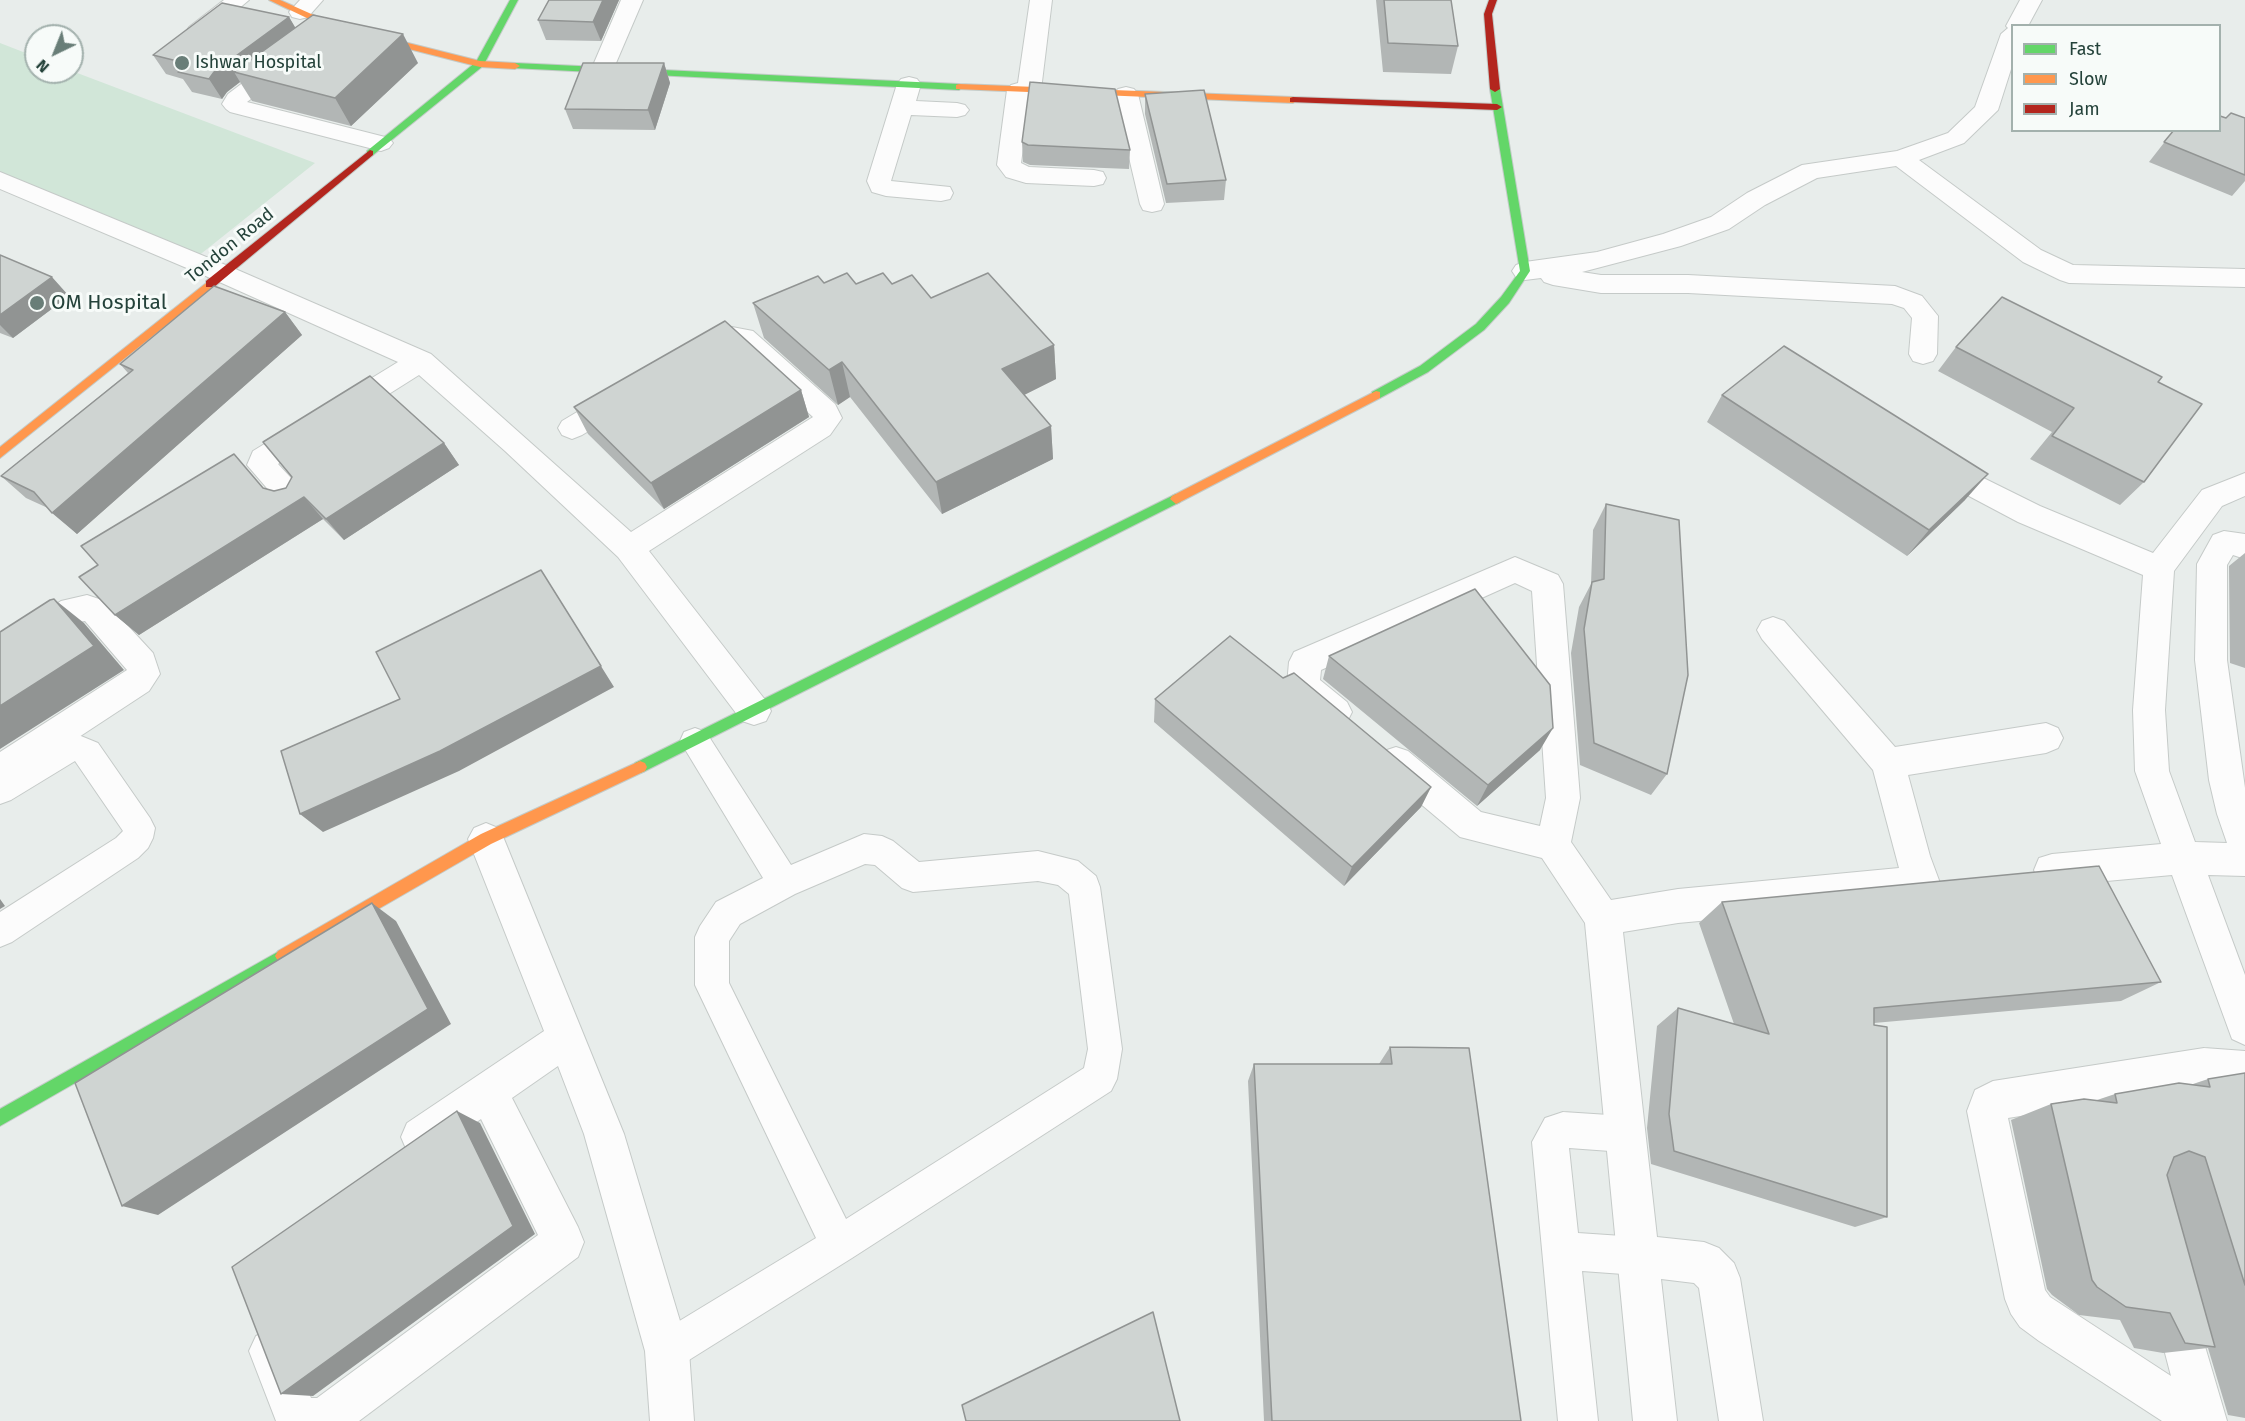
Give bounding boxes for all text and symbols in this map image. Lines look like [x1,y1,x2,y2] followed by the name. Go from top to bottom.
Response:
[24,24,84,84] north arrow
[2011,24,2221,132] legend
[2069,38,2101,60] text: Fast
[195,52,322,74] place label: Ishwar Hospital
[173,54,191,72] marker: Ishwar Hospital
[32,56,53,77] text: N
[2069,68,2107,90] text: Slow
[2069,98,2100,120] text: Jam
[181,204,279,288] street label: Tondon Road
[51,290,167,316] place label: OM Hospital
[28,294,46,312] marker: OM Hospital

